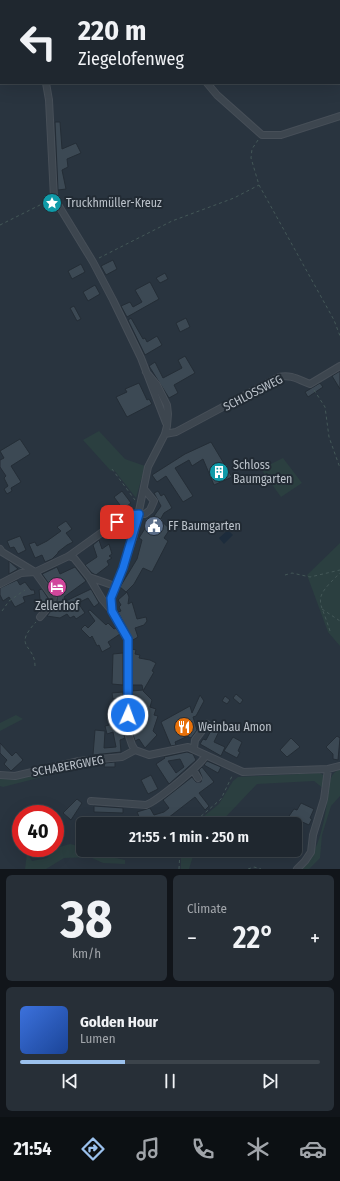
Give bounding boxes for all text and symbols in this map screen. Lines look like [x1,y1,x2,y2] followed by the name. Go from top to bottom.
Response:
[78,14,146,47] text: 220 m
[12,16,64,68] icon: left
[78,48,184,70] text: Ziegelofenweg
[41,192,63,214] place icon: Truckhmüller-Kreuz
[66,196,162,210] place label: Truckhmüller-Kreuz
[221,372,285,414] street label: SCHLOSSWEG
[233,458,292,486] place label: Schloss Baumgarten
[208,461,230,483] building icon: Schloss Baumgarten
[100,505,134,539] pin
[106,511,128,533] icon: arrive
[143,515,165,537] public building icon: FF Baumgarten
[168,519,241,533] place label: FF Baumgarten
[46,576,68,598] hotel icon: Zellerhof
[35,599,80,613] place label: Zellerhof
[107,694,149,736] position arrow
[173,716,195,738] restaurant icon: Weinbau Amon
[198,720,272,734] place label: Weinbau Amon
[31,753,105,779] street label: SCHABERGWEG
[12,805,64,857] speed limit sign: 40
[129,828,249,846] text: 21:55 · 1 min · 250 m
[60,888,113,951] text: 38
[187,901,227,916] text: Climate
[233,920,274,956] text: 22°
[187,925,197,952] text: −
[310,925,320,952] text: +
[72,946,101,961] text: km/h
[80,1013,158,1031] text: Golden Hour
[80,1031,116,1046] text: Lumen
[59,1070,81,1092] icon: previous
[159,1070,181,1092] icon: pause
[259,1070,281,1092] icon: next
[79,1135,107,1163] icon: directions
[134,1135,162,1163] icon: music
[189,1135,217,1163] icon: phone
[244,1135,272,1163] icon: climate
[299,1135,327,1163] icon: car
[14,1138,52,1160] text: 21:54

